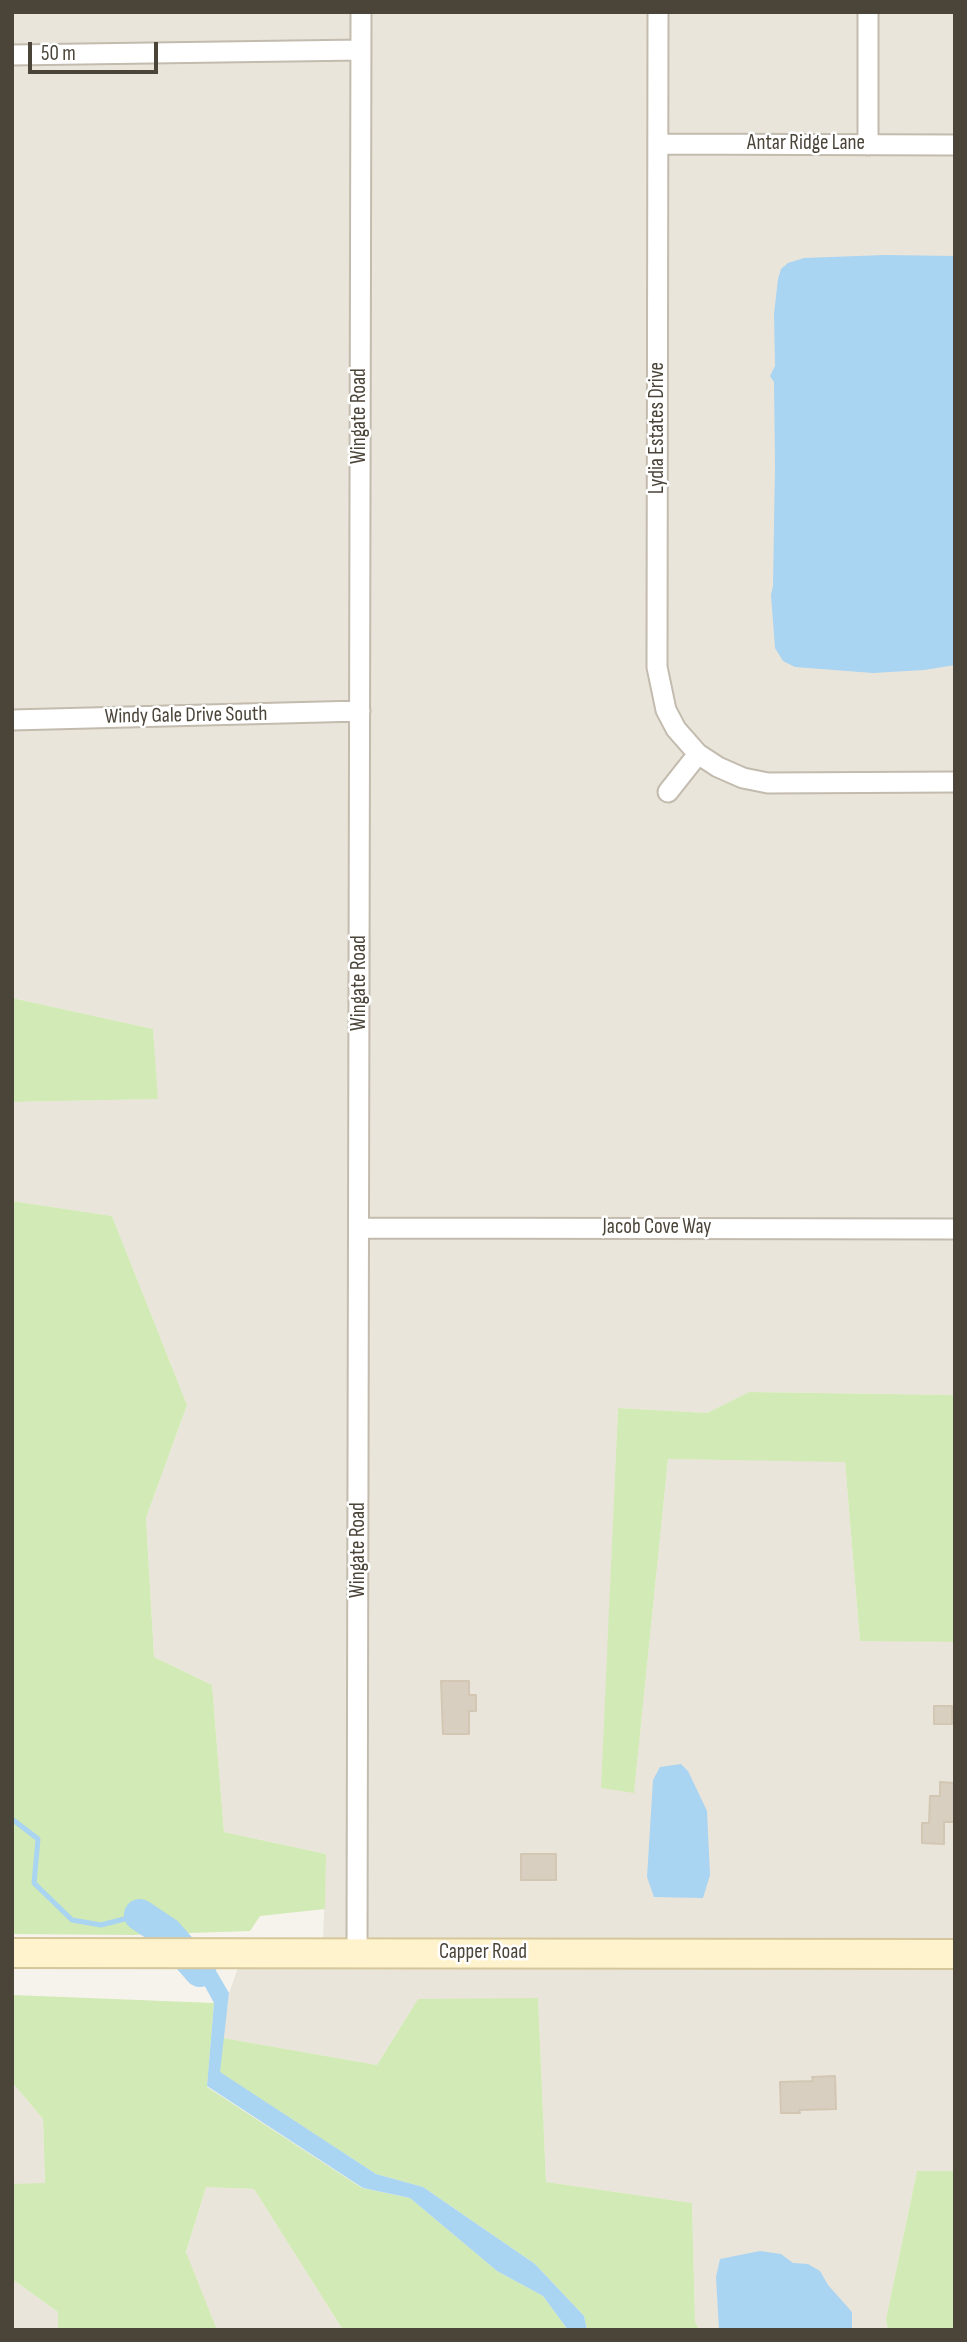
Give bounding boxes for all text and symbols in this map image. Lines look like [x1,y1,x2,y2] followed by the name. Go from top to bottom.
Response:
[32,28,161,72] scale bar
[41,41,76,66] text: 50 m
[747,131,865,157] street label: Antar Ridge Lane
[645,362,671,494] street label: Lydia Estates Drive
[347,368,373,464] street label: Wingate Road
[104,702,268,730] street label: Windy Gale Drive South
[347,935,373,1031] street label: Wingate Road
[603,1215,711,1241] street label: Jacob Cove Way
[346,1502,372,1598] street label: Wingate Road
[439,1940,527,1966] street label: Capper Road

